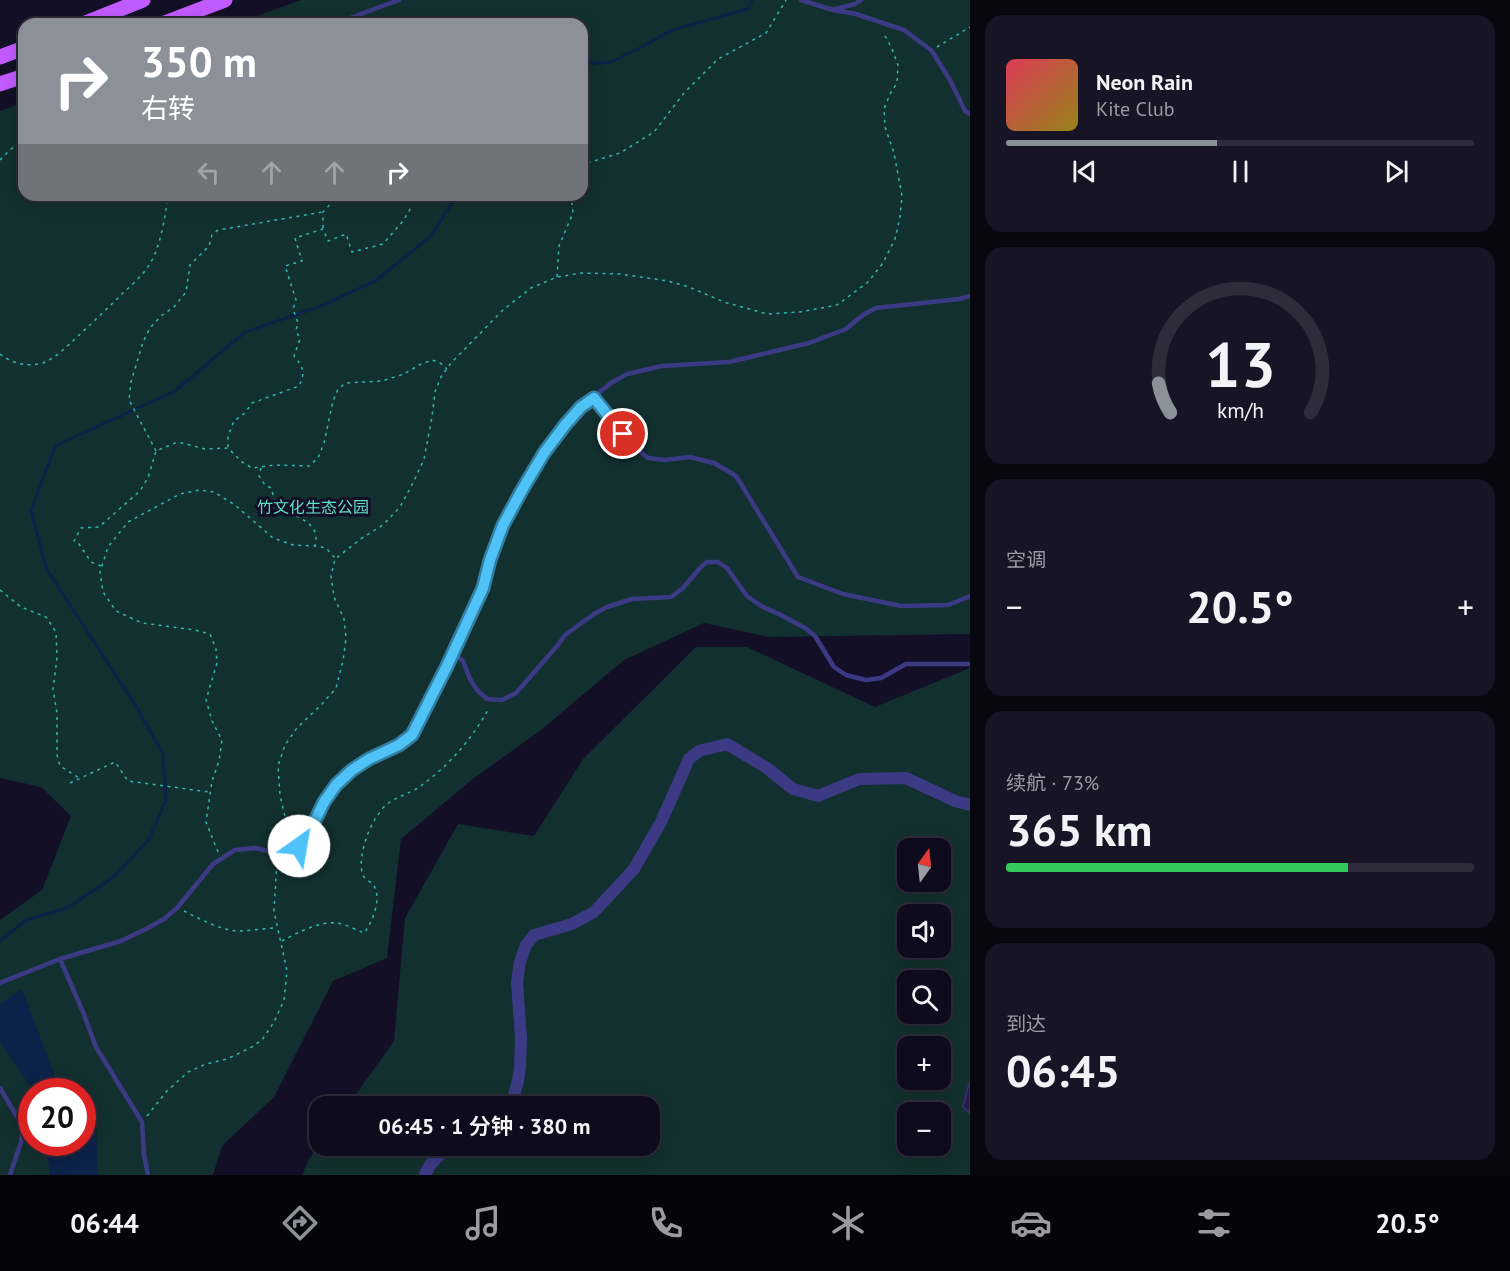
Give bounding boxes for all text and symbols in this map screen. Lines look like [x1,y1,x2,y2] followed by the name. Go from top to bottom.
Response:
[141,34,257,89] text: 350 m
[42,42,120,120] icon: right
[1096,68,1193,96] text: Neon Rain
[141,91,195,125] text: 右转
[1096,96,1174,122] text: Kite Club
[1068,155,1101,188] icon: previous
[1224,155,1257,188] icon: pause
[1380,155,1413,188] icon: next
[192,156,225,189] icon: left
[255,156,288,189] icon: ahead
[318,156,351,189] icon: ahead
[381,156,414,189] icon: right
[1205,323,1275,404] text: 13
[1216,396,1263,424] text: km/h
[597,408,648,459] pin
[606,417,639,450] icon: arrive
[257,497,369,517] park label: 竹文化生态公园
[1006,547,1046,573] text: 空调
[1186,577,1294,635] text: 20.5°
[1006,585,1023,628] text: −
[1457,585,1474,628] text: +
[1006,770,1099,796] text: 续航 · 73%
[1006,800,1152,858] text: 365 km
[267,814,331,878] position arrow
[897,838,951,892] north arrow
[897,838,951,1156] map controls
[897,904,951,958] button: sound
[897,970,951,1024] button: search
[1006,1011,1046,1037] text: 到达
[897,1036,951,1090] button: +
[1006,1041,1120,1099] text: 06:45
[18,1078,96,1156] speed limit sign: 20
[897,1102,951,1156] button: −
[379,1112,590,1140] text: 06:45 · 1 分钟 · 380 m
[279,1202,321,1244] icon: directions
[462,1202,504,1244] icon: music
[645,1202,687,1244] icon: phone
[827,1202,869,1244] icon: climate
[1010,1202,1052,1244] icon: car
[1193,1202,1235,1244] icon: filters
[70,1206,139,1240] text: 06:44
[1375,1206,1440,1240] text: 20.5°

